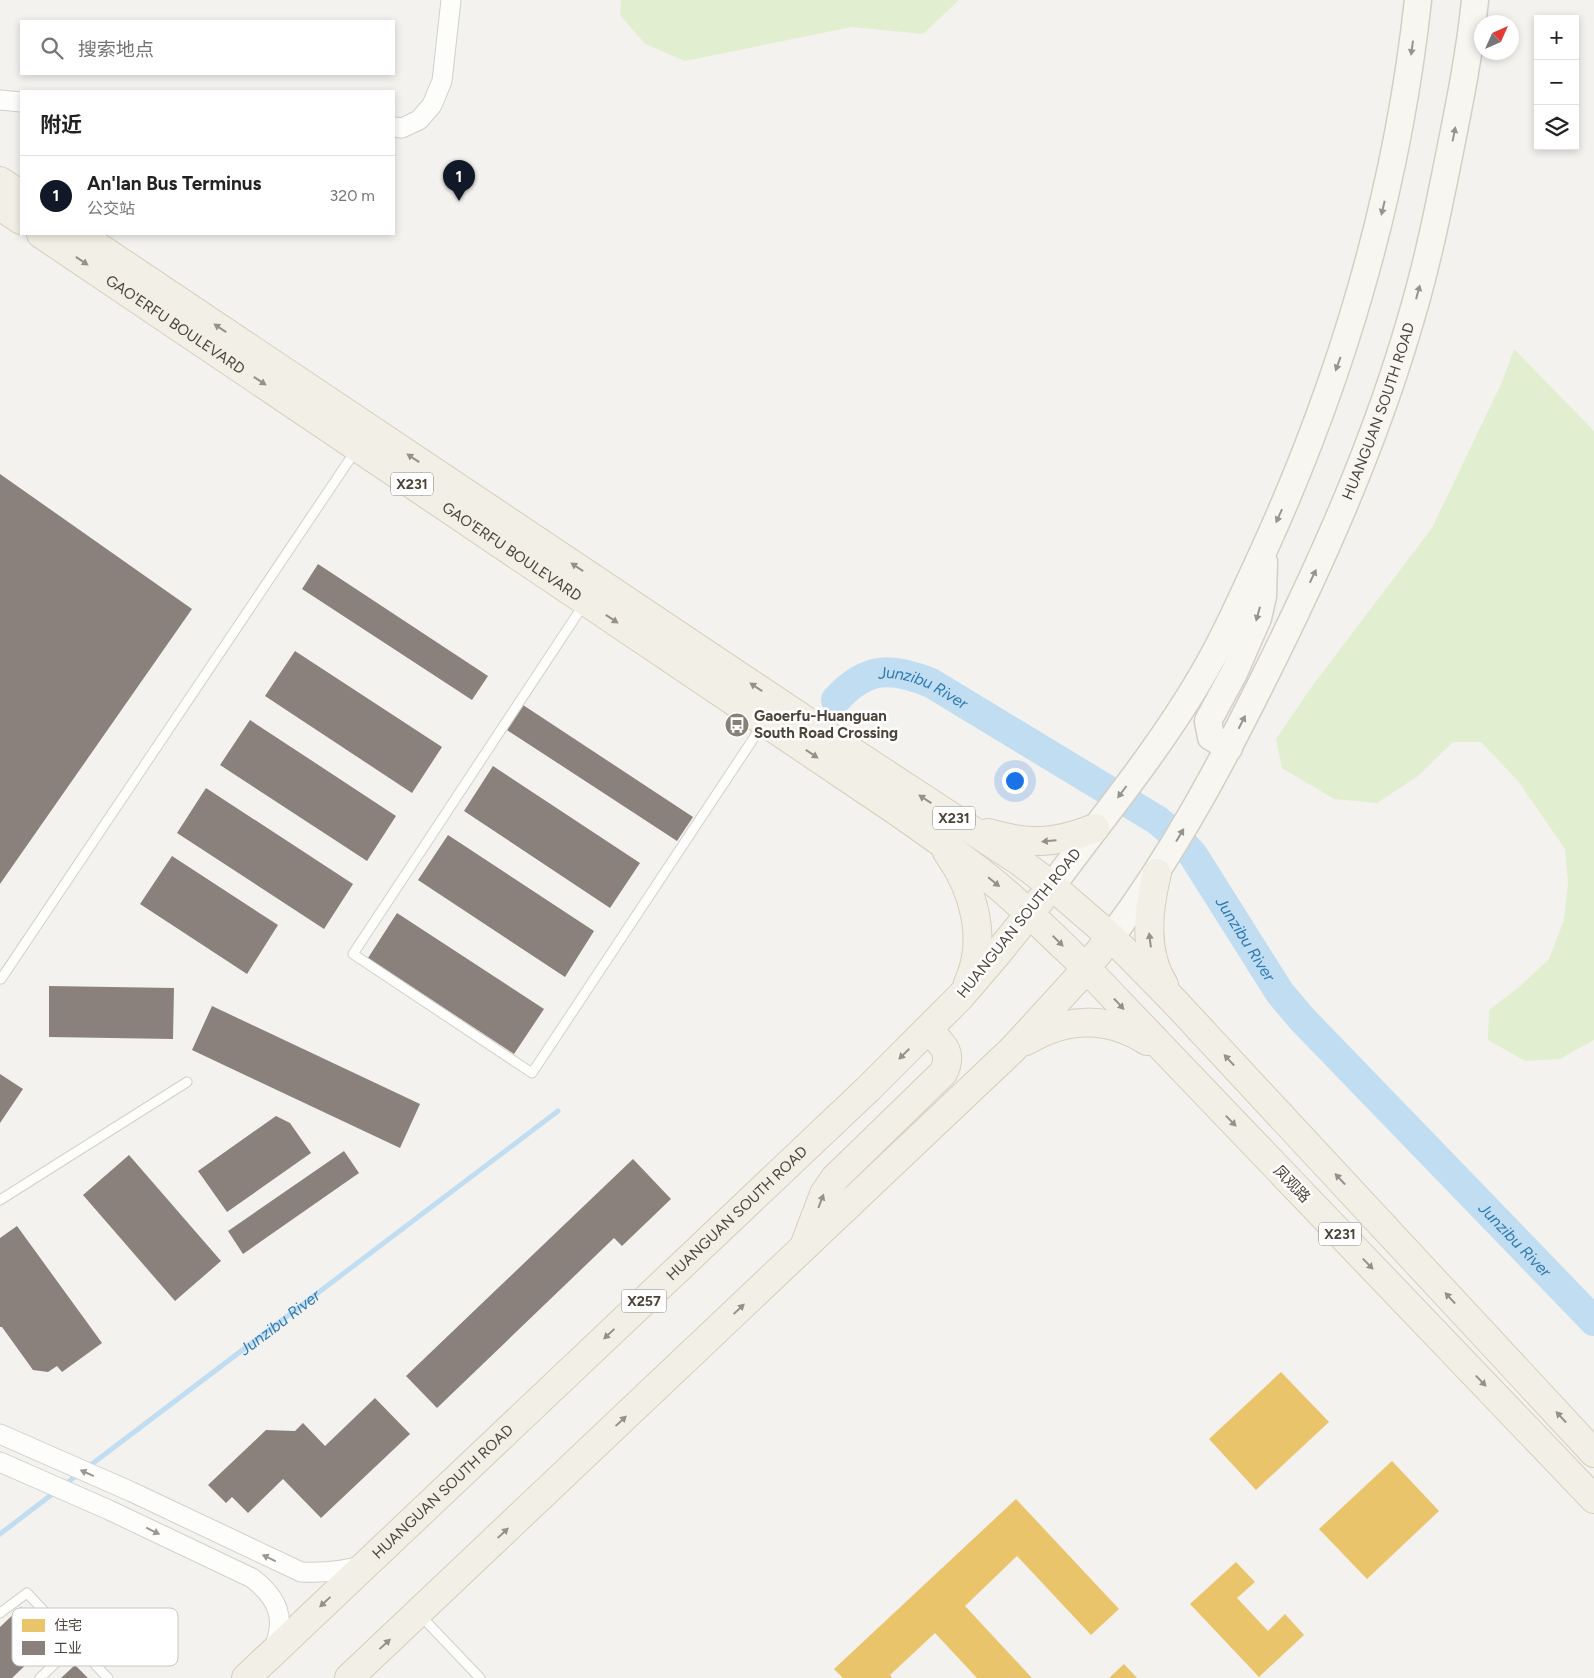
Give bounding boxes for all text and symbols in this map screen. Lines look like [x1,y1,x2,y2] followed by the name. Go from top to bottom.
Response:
[1474,15,1519,60] north arrow
[1534,15,1579,150] map controls
[1534,15,1579,60] button: +
[20,20,395,75] search box
[38,34,66,62] icon: search
[78,38,154,61] text: 搜索地点
[1407,41,1415,57] one-way arrow
[1534,60,1579,105] button: −
[1534,105,1579,150] button: layers
[40,112,82,137] text: 附近
[1450,125,1458,141] one-way arrow
[443,160,475,201] pin: 1
[87,172,261,195] text: An'lan Bus Terminus
[53,186,59,205] text: 1
[330,186,375,205] text: 320 m
[87,199,135,218] text: 公交站
[1379,201,1387,216] one-way arrow
[75,256,88,266] one-way arrow
[102,271,248,378] street label: GAO'ERFU BOULEVARD
[1414,285,1422,300] one-way arrow
[1338,320,1418,503] street label: HUANGUAN SOUTH ROAD
[213,323,227,333] one-way arrow
[1334,357,1341,372] one-way arrow
[253,376,267,386] one-way arrow
[406,453,420,462] one-way arrow
[391,472,433,496] road number: X231
[439,498,585,605] street label: GAO'ERFU BOULEVARD
[1275,509,1283,523] one-way arrow
[571,563,584,572] one-way arrow
[1308,568,1317,583] one-way arrow
[1254,607,1262,622] one-way arrow
[605,614,619,624] one-way arrow
[876,663,972,713] water label: Junzibu River
[749,682,763,692] one-way arrow
[754,707,898,742] place label: Gaoerfu-Huanguan South Road Crossing
[724,712,750,738] bus stop icon: Gaoerfu-Huanguan South Road Crossing
[1238,715,1246,729] one-way arrow
[805,749,818,759] one-way arrow
[1002,768,1028,794] your location
[1116,785,1127,798] one-way arrow
[918,794,932,804] one-way arrow
[933,806,975,830] road number: X231
[1175,828,1184,841] one-way arrow
[1040,837,1056,845] one-way arrow
[953,845,1085,1001] street label: HUANGUAN SOUTH ROAD
[987,877,1000,888] one-way arrow
[1211,892,1279,985] water label: Junzibu River
[1146,932,1154,948] one-way arrow
[1052,935,1064,947] one-way arrow
[1113,997,1125,1009] one-way arrow
[898,1048,910,1060] one-way arrow
[1223,1054,1235,1066] one-way arrow
[1225,1115,1237,1127] one-way arrow
[663,1142,811,1284] street label: HUANGUAN SOUTH ROAD
[1270,1162,1314,1206] street label: 凤观路
[1334,1173,1346,1185] one-way arrow
[817,1193,825,1208] one-way arrow
[1474,1198,1556,1281] water label: Junzibu River
[1319,1222,1361,1246] road number: X231
[1362,1257,1374,1269] one-way arrow
[235,1286,324,1360] water label: Junzibu River
[622,1290,666,1312] road number: X257
[1444,1293,1456,1305] one-way arrow
[732,1303,744,1315] one-way arrow
[603,1328,615,1340] one-way arrow
[1475,1375,1487,1387] one-way arrow
[1555,1412,1567,1424] one-way arrow
[614,1415,626,1427] one-way arrow
[369,1421,517,1563] street label: HUANGUAN SOUTH ROAD
[80,1468,94,1476] one-way arrow
[146,1527,160,1535] one-way arrow
[496,1527,508,1539] one-way arrow
[262,1554,276,1562] one-way arrow
[320,1596,332,1608] one-way arrow
[12,1608,178,1666] legend
[54,1617,82,1634] text: 住宅
[378,1638,390,1650] one-way arrow
[54,1640,82,1657] text: 工业

